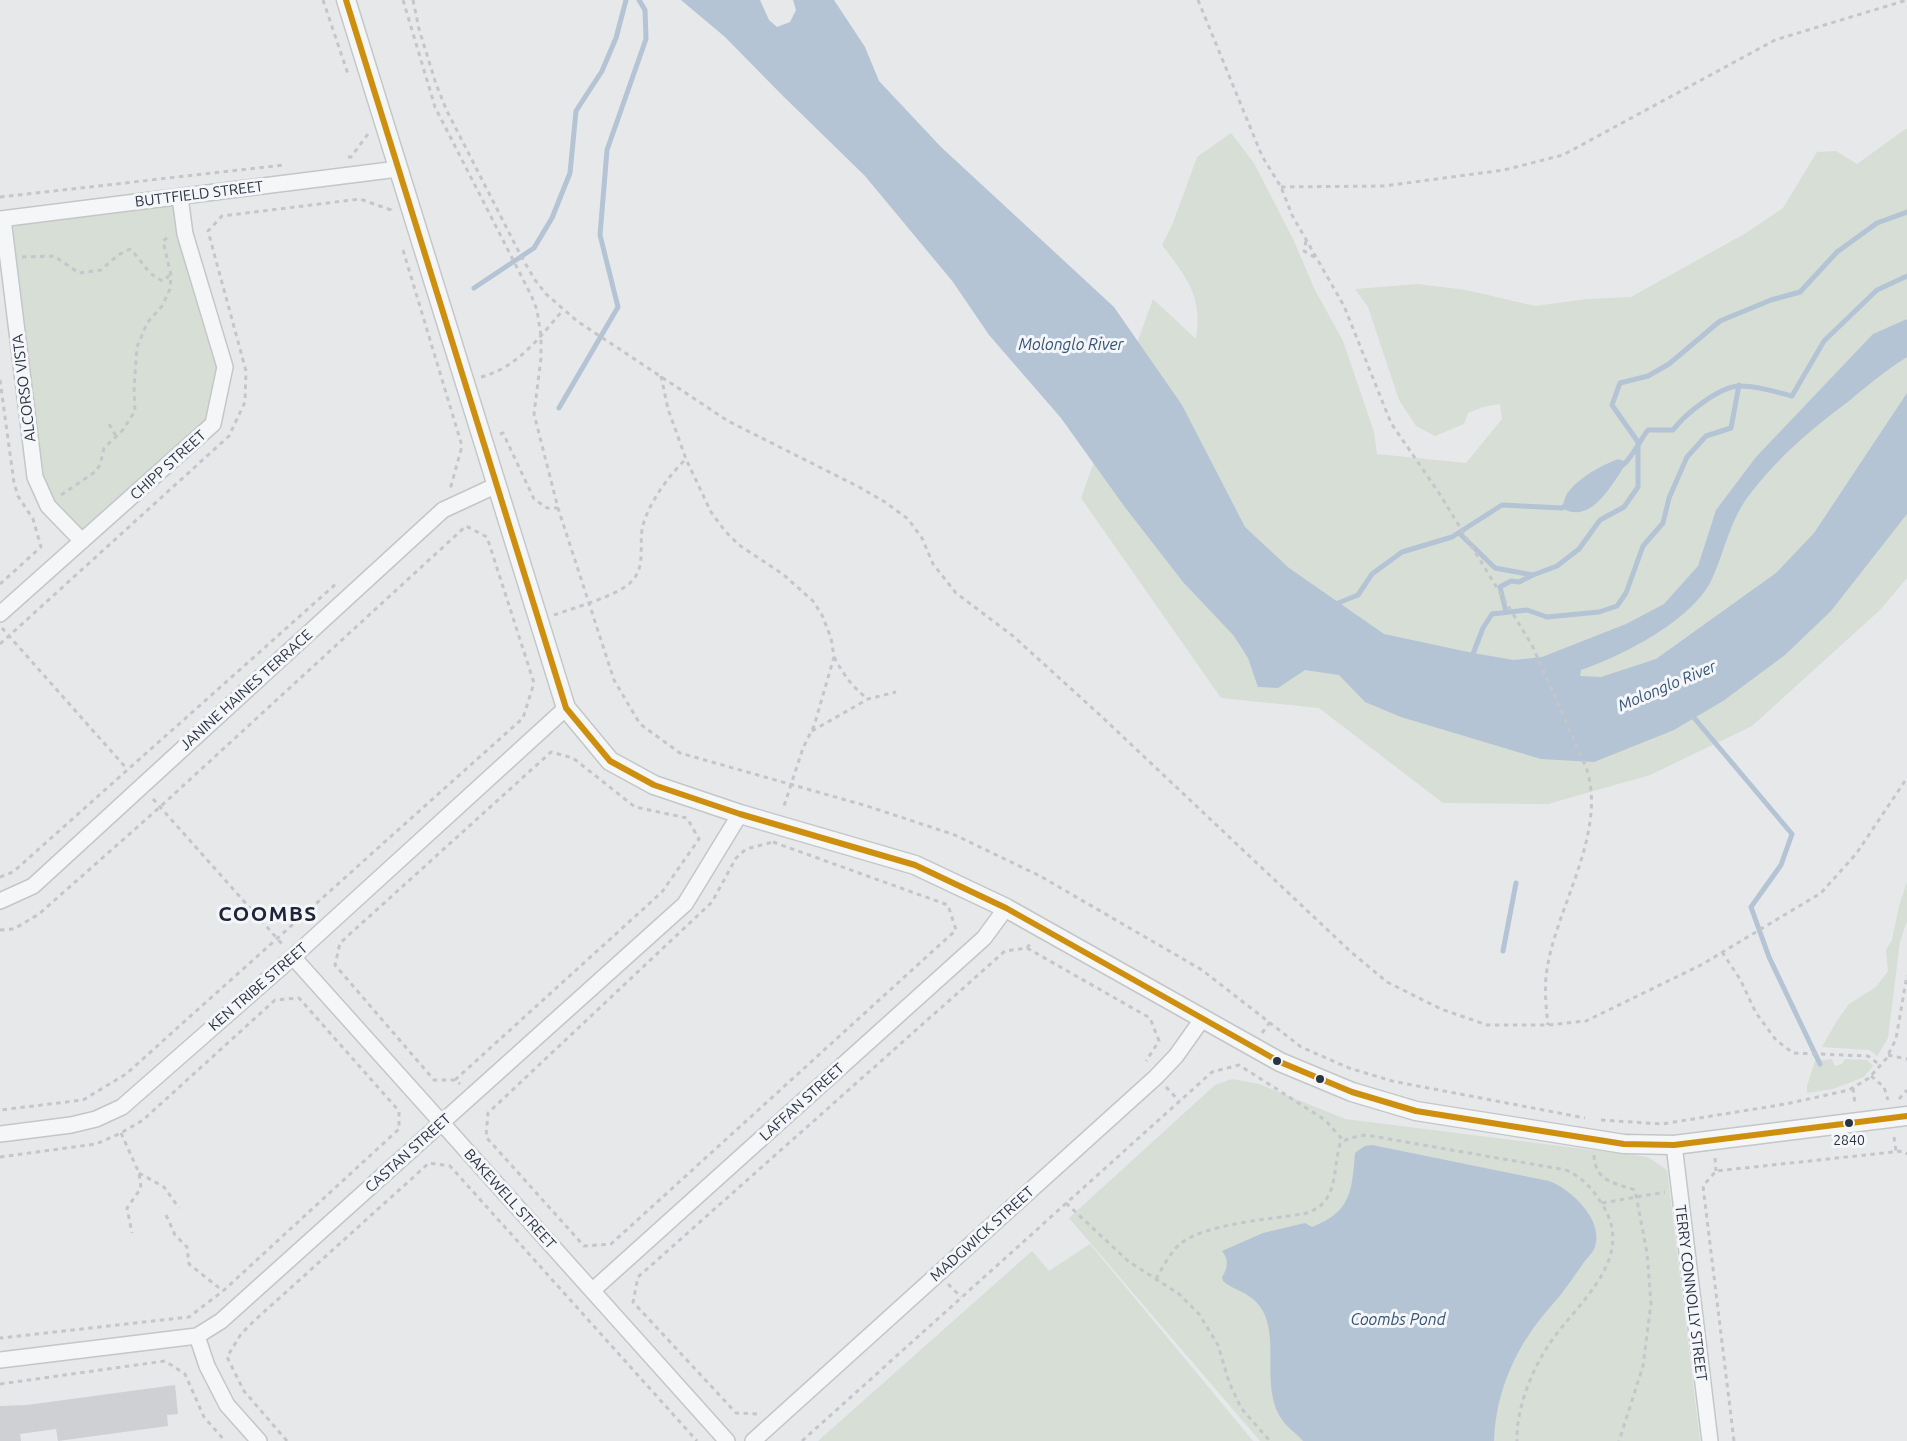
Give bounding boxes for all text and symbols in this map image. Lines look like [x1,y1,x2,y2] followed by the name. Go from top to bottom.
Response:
[134,177,264,211] street label: BUTTFIELD STREET
[8,333,40,443] street label: ALCORSO VISTA
[1018,335,1124,355] water label: Molonglo River
[126,426,210,504] street label: CHIPP STREET
[176,626,316,754] street label: JANINE HAINES TERRACE
[1615,657,1719,715] water label: Molonglo River
[218,901,318,927] district label: COOMBS
[205,939,311,1035] street label: KEN TRIBE STREET
[1271,1055,1283,1067] unlabelled marker
[756,1059,848,1145] street label: LAFFAN STREET
[1314,1073,1326,1085] unlabelled marker
[361,1110,455,1196] street label: CASTAN STREET
[1843,1117,1855,1129] marker: 2840
[1833,1132,1865,1148] place label: 2840
[460,1145,560,1253] street label: BAKEWELL STREET
[926,1183,1038,1285] street label: MADGWICK STREET
[1671,1204,1711,1382] street label: TERRY CONNOLLY STREET
[1350,1310,1446,1330] water label: Coombs Pond

